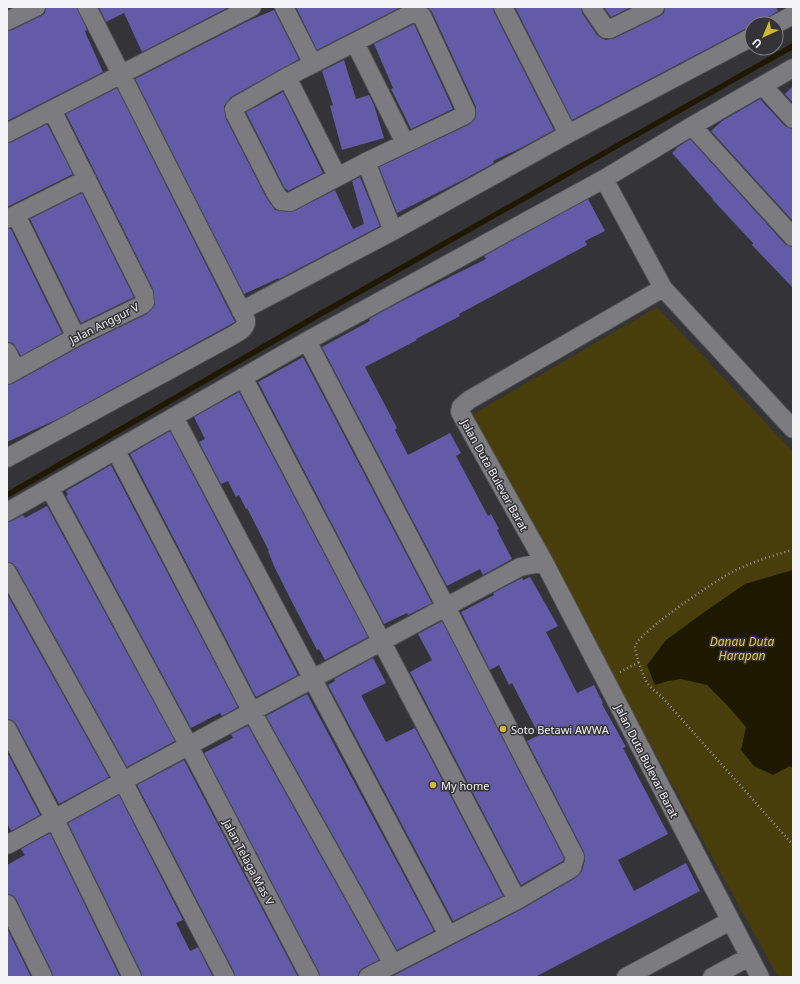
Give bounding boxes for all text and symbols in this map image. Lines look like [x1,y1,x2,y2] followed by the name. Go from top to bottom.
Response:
[744,16,784,56] north arrow
[749,35,765,52] text: U
[66,299,142,347] street label: Jalan Anggur V
[458,416,532,533] street label: Jalan Duta Bulevar Barat
[710,633,774,664] water label: Danau Duta Harapan
[611,701,682,820] street label: Jalan Duta Bulevar Barat
[511,722,610,737] place label: Soto Betawi AWWA
[498,724,508,734] marker: Soto Betawi AWWA
[441,778,489,793] place label: My home
[428,780,438,790] marker: My home
[220,816,278,908] street label: Jalan Telaga Mas V

